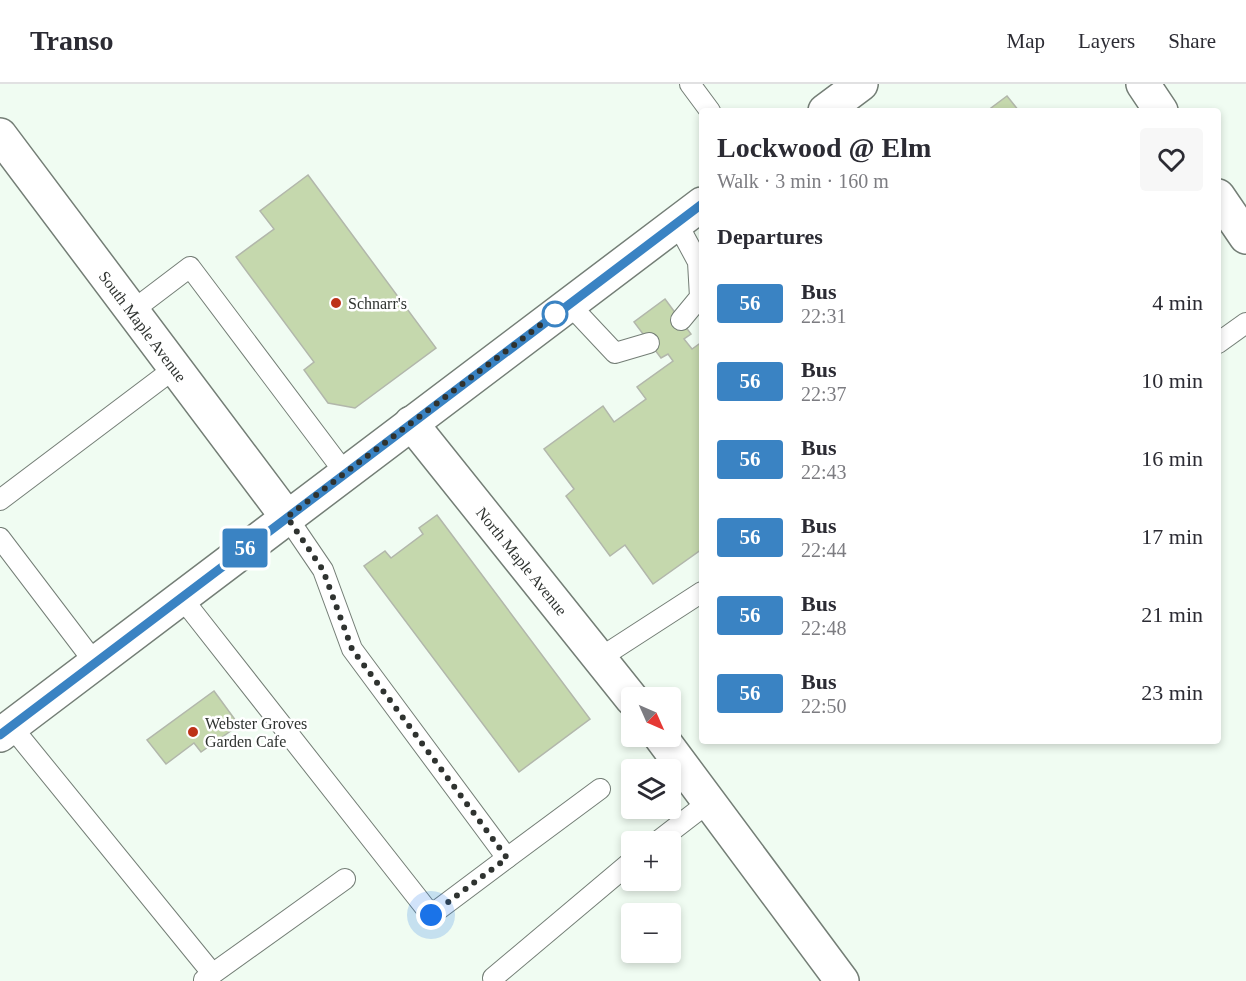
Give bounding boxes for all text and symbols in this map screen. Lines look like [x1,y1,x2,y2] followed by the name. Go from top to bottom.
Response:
[30,25,114,56] text: Transo
[1007,29,1045,53] text: Map
[1078,29,1135,53] text: Layers
[1168,29,1216,53] text: Share
[1140,128,1203,191] button: heart
[717,132,931,163] text: Lockwood @ Elm
[717,170,889,192] text: Walk · 3 min · 160 m
[717,224,823,249] text: Departures
[95,268,190,385] street label: South Maple Avenue
[801,279,836,304] text: Bus
[1152,290,1203,315] text: 4 min
[740,291,761,315] text: 56
[348,295,407,312] place label: Schnarr's
[329,296,343,310] marker: Schnarr's
[542,301,568,327] unlabelled marker
[801,305,847,327] text: 22:31
[801,357,836,382] text: Bus
[1141,368,1203,393] text: 10 min
[740,369,761,393] text: 56
[801,383,847,405] text: 22:37
[801,435,836,460] text: Bus
[1141,446,1203,471] text: 16 min
[740,447,761,471] text: 56
[801,461,847,483] text: 22:43
[472,504,570,619] street label: North Maple Avenue
[801,513,836,538] text: Bus
[1141,524,1203,549] text: 17 min
[740,525,761,549] text: 56
[218,528,272,568] line badge: 56
[235,536,256,560] text: 56
[801,539,847,561] text: 22:44
[801,591,836,616] text: Bus
[1141,602,1203,627] text: 21 min
[740,603,761,627] text: 56
[801,617,847,639] text: 22:48
[801,669,836,694] text: Bus
[1141,680,1203,705] text: 23 min
[740,681,761,705] text: 56
[621,687,681,747] north arrow
[621,687,681,963] map controls
[801,695,847,717] text: 22:50
[205,715,307,750] place label: Webster Groves Garden Cafe
[186,725,200,739] marker: Webster Groves Garden Cafe
[621,759,681,819] button: layers
[621,831,681,891] button: +
[416,900,446,930] your location
[621,903,681,963] button: −

